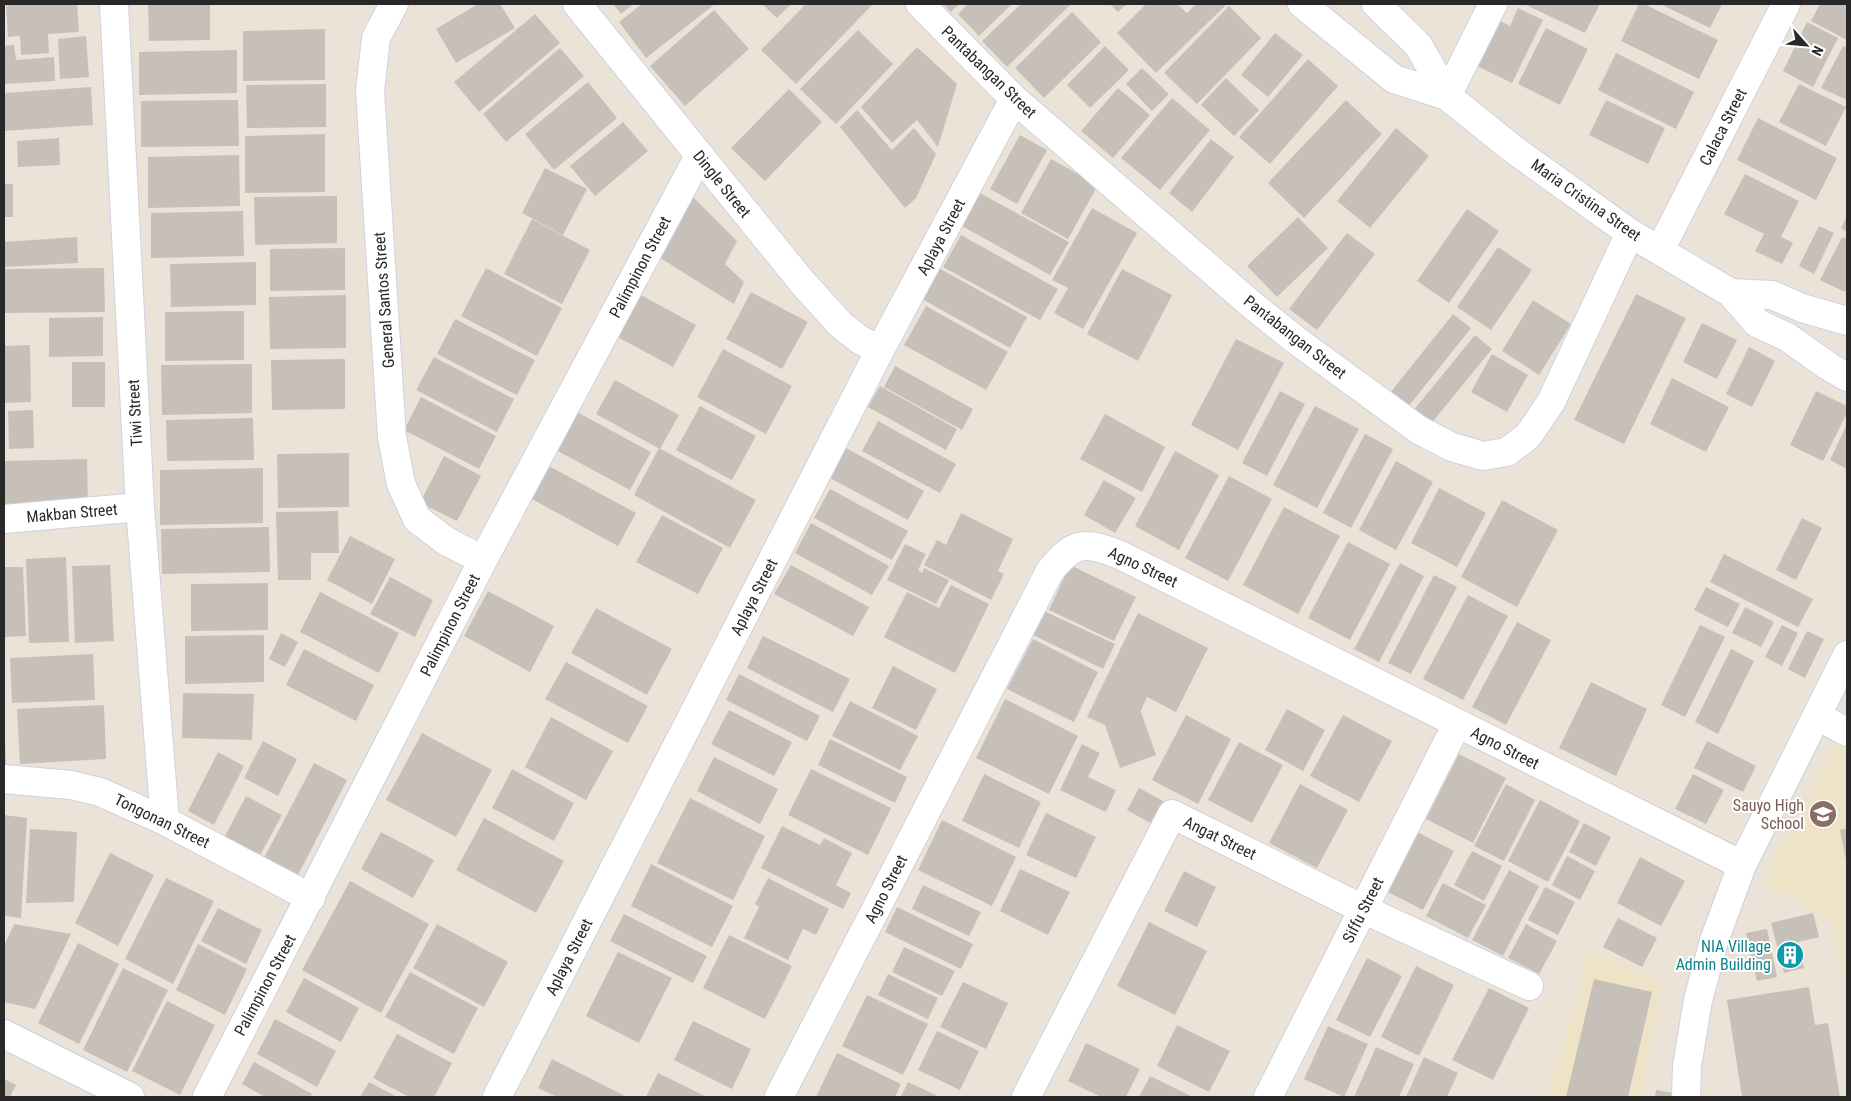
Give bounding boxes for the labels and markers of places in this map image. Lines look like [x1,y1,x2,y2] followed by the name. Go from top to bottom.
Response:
[1733,796,1804,833] place label: Sauyo High School
[1808,799,1838,829] school or university icon: Sauyo High School
[1676,937,1771,974] place label: NIA Village Admin Building
[1775,940,1805,970] building icon: NIA Village Admin Building

